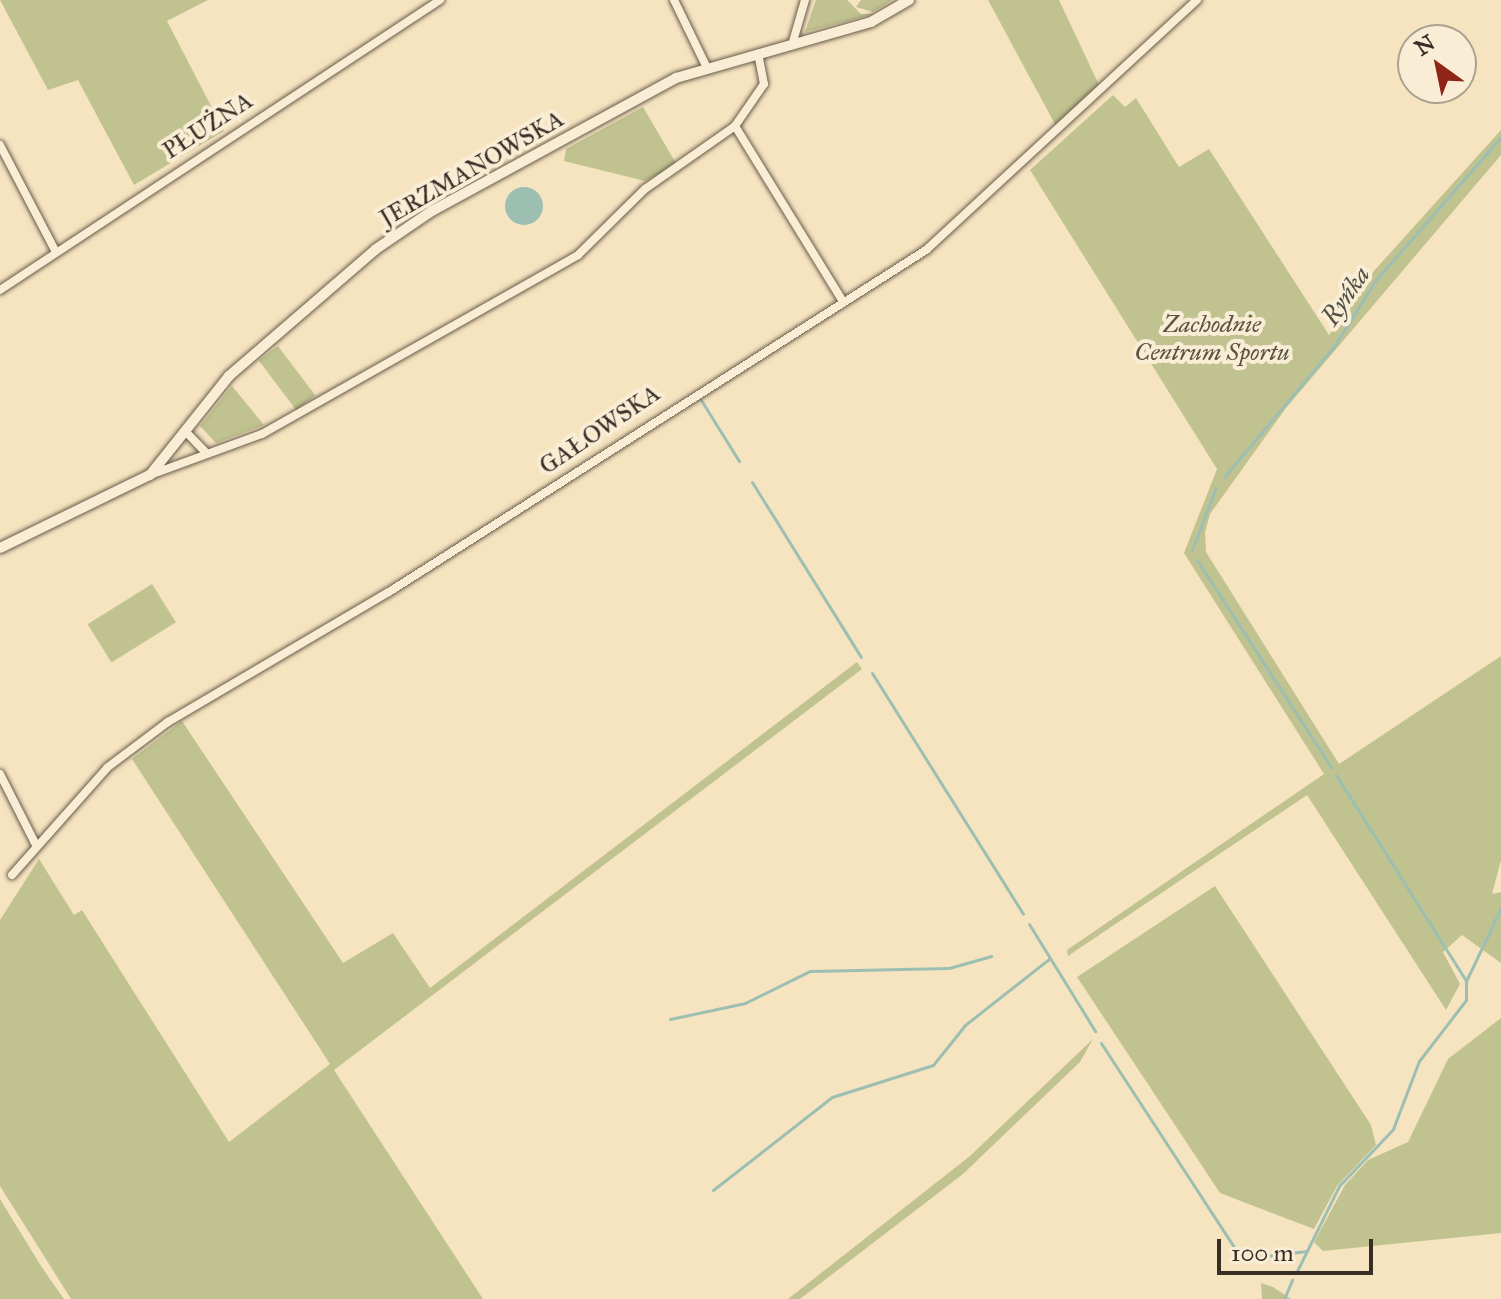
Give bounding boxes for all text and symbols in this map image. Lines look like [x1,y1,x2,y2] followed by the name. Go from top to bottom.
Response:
[1397,24,1477,104] north arrow
[1410,29,1440,62] text: N
[158,86,258,166] street label: PŁUŻNA
[375,105,569,233] street label: JERZMANOWSKA
[1315,260,1377,332] water label: Ryńka
[1135,311,1289,367] park label: Zachodnie Centrum Sportu
[534,379,666,481] street label: GAŁOWSKA
[1221,1223,1377,1273] scale bar
[1231,1238,1294,1268] text: 100 m

